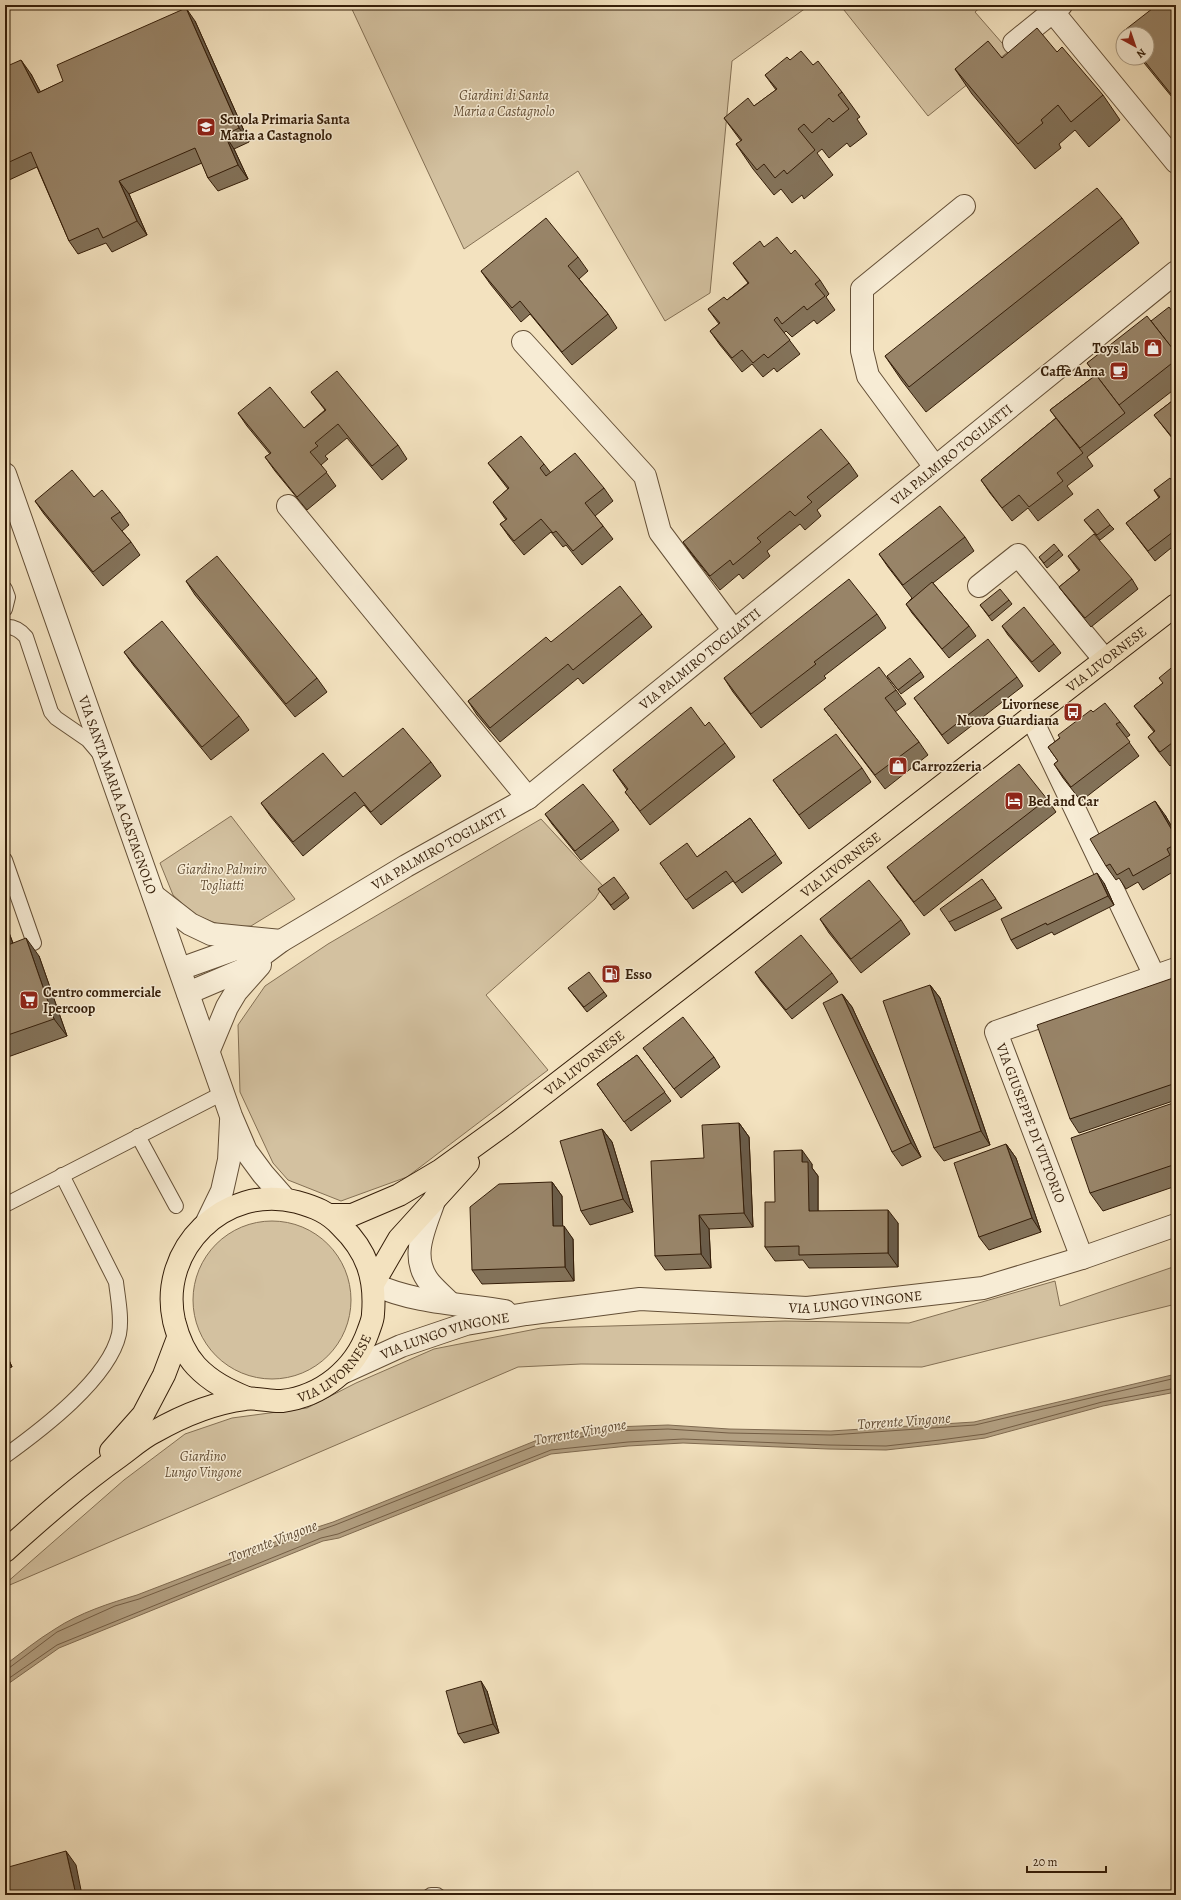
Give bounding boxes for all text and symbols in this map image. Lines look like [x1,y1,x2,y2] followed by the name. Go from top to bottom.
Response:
[1115,26,1155,66] north arrow
[1133,45,1149,62] text: N
[453,86,555,121] park label: Giardini di Santa Maria a Castagnolo
[220,110,350,145] place label: Scuola Primaria Santa Maria a Castagnolo
[195,116,217,138] school or university icon: Scuola Primaria Santa Maria a Castagnolo
[1142,337,1164,359] shop icon: Toys lab
[1092,339,1139,358] place label: Toys lab
[1108,360,1130,382] cafe icon: Caffè Anna
[1041,362,1105,381] place label: Caffè Anna
[886,400,1016,511] street label: VIA PALMIRO TOGLIATTI
[635,604,765,715] street label: VIA PALMIRO TOGLIATTI
[1062,622,1151,697] street label: VIA LIVORNESE
[73,692,161,897] street label: VIA SANTA MARIA A CASTAGNOLO
[957,695,1060,730] place label: Livornese Nuova Guardiana
[1062,701,1084,723] bus stop icon: Livornese Nuova Guardiana
[887,755,909,777] shop icon: Carrozzeria
[912,757,982,776] place label: Carrozzeria
[1003,790,1025,812] hotel icon: Bed and Car
[1028,792,1099,811] place label: Bed and Car
[367,803,509,895] street label: VIA PALMIRO TOGLIATTI
[796,828,885,902] street label: VIA LIVORNESE
[177,860,267,895] park label: Giardino Palmiro Togliatti
[600,963,622,985] fuel station icon: Esso
[625,965,652,984] place label: Esso
[43,983,162,1018] place label: Centro commerciale Ipercoop
[18,989,40,1011] supermarket icon: Centro commerciale Ipercoop
[540,1026,629,1101] street label: VIA LIVORNESE
[991,1040,1070,1206] street label: VIA GIUSEPPE DI VITTORIO
[787,1286,923,1318] street label: VIA LUNGO VINGONE
[377,1308,511,1365] street label: VIA LUNGO VINGONE
[294,1331,376,1408] street label: VIA LIVORNESE
[857,1408,952,1434] water label: Torrente Vingone
[532,1414,628,1450] water label: Torrente Vingone
[165,1447,241,1482] park label: Giardino Lungo Vingone
[226,1515,321,1567] water label: Torrente Vingone
[1027,1848,1106,1874] scale bar
[1033,1854,1057,1870] text: 20 m

